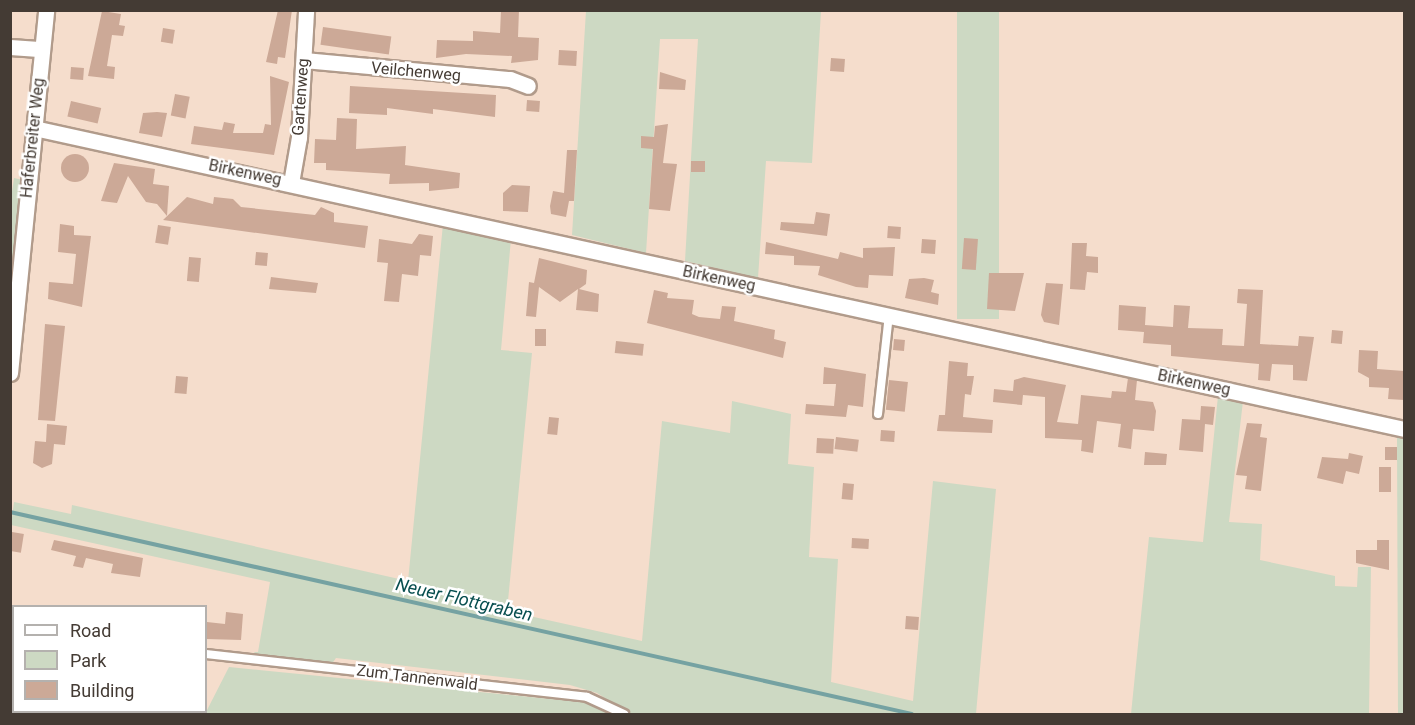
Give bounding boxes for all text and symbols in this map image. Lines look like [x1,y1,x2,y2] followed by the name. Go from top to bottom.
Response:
[289,58,313,136] street label: Gartenweg
[370,59,462,85] street label: Veilchenweg
[17,77,49,199] street label: Haferbreiter Weg
[207,156,283,190] street label: Birkenweg
[681,262,757,296] street label: Birkenweg
[1156,366,1232,400] street label: Birkenweg
[393,574,535,626] water label: Neuer Flottgraben
[12,605,207,713] legend
[70,620,111,641] text: Road
[70,650,106,671] text: Park
[355,661,479,695] street label: Zum Tannenwald
[70,680,134,701] text: Building

